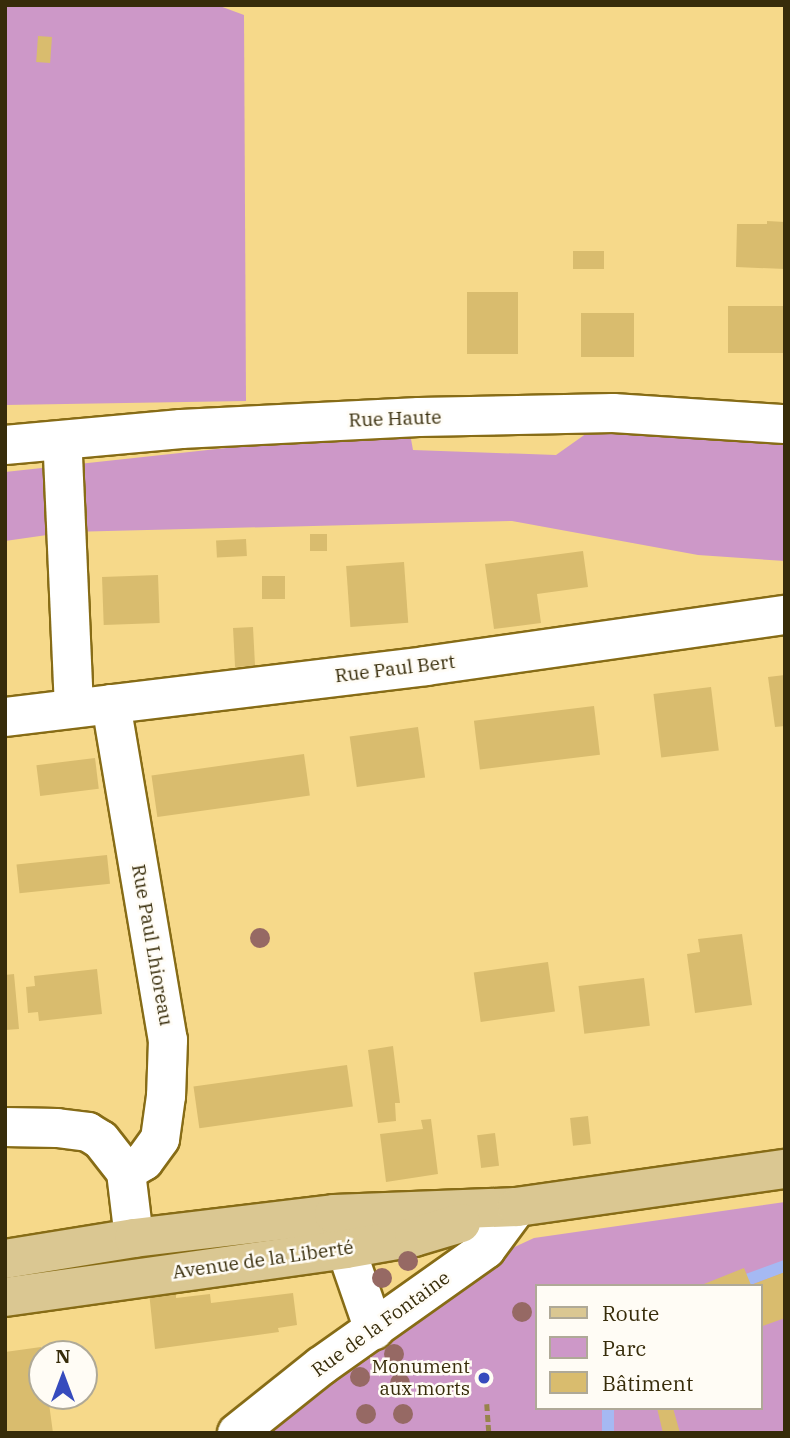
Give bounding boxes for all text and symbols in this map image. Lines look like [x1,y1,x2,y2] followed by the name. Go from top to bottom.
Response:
[348,406,442,432] street label: Rue Haute
[334,650,456,688] street label: Rue Paul Bert
[127,863,177,1027] street label: Rue Paul Lhioreau
[171,1236,355,1284] street label: Avenue de la Liberté
[308,1266,454,1382] street label: Rue de la Fontaine
[534,1284,762,1410] legend
[602,1299,659,1327] text: Route
[602,1334,646,1362] text: Parc
[28,1340,98,1410] north arrow
[55,1344,71,1368] text: N
[372,1356,470,1400] place label: Monument aux morts
[602,1369,693,1397] text: Bâtiment
[476,1370,492,1386] marker: Monument aux morts

